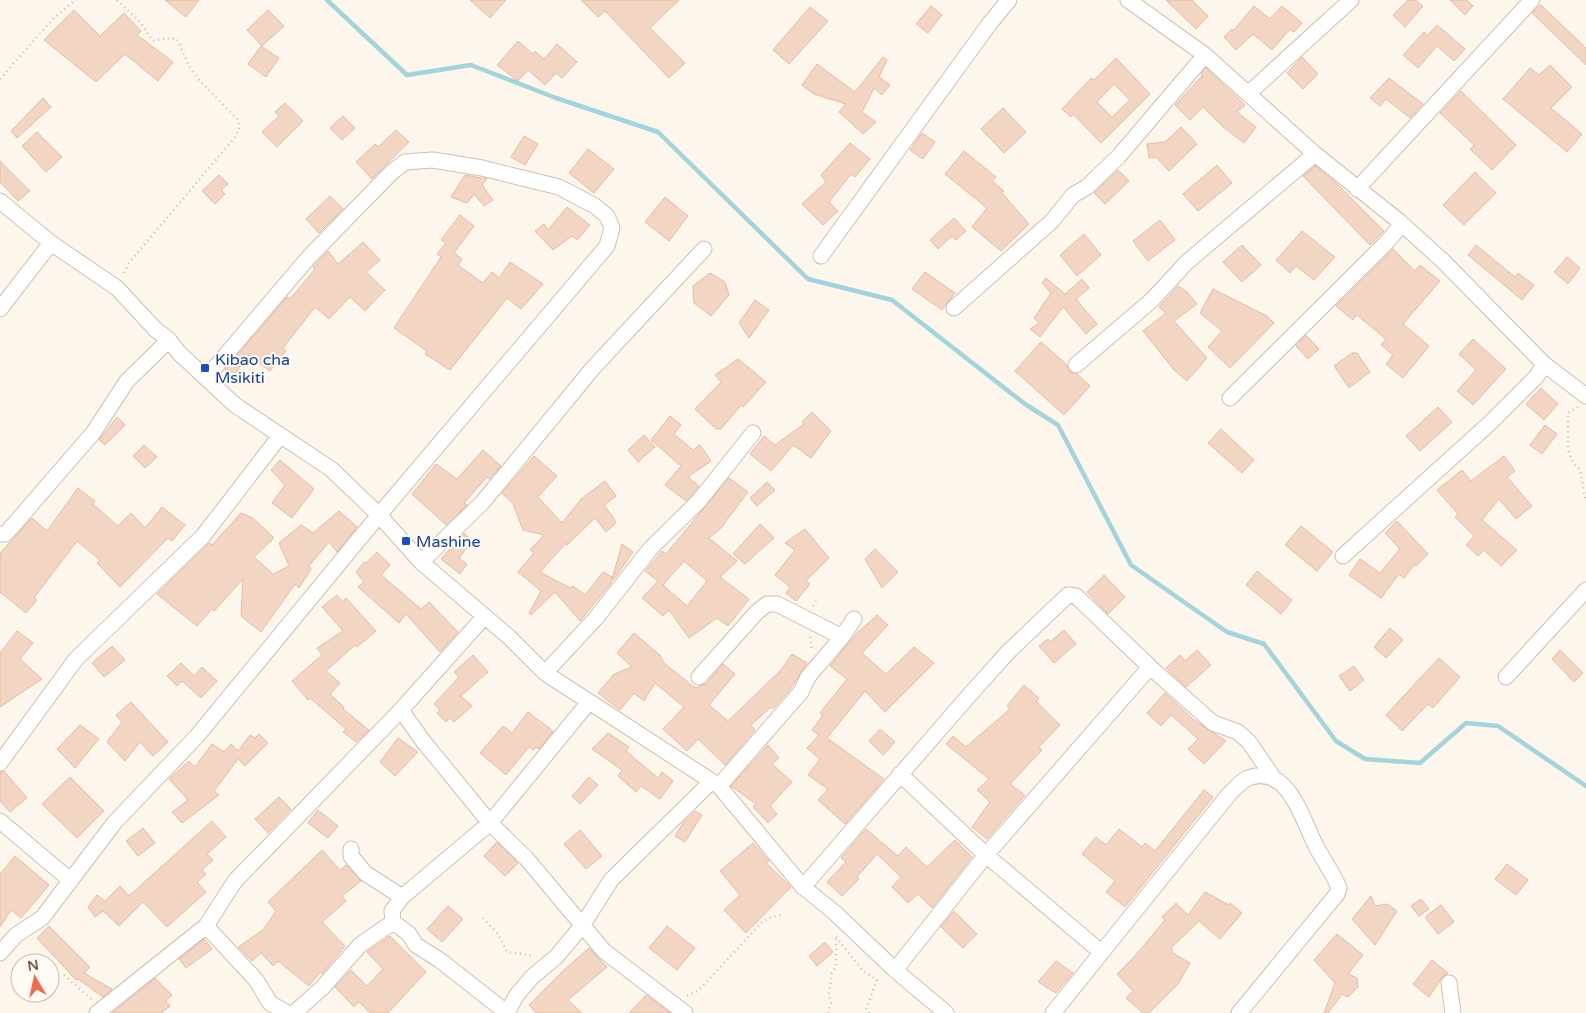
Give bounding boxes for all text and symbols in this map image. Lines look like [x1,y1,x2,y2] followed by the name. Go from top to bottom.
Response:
[215,350,290,388] place label: Kibao cha Msikiti
[199,362,211,374] marker: Kibao cha Msikiti
[416,532,481,552] place label: Mashine
[400,535,412,547] marker: Mashine
[10,953,60,1003] north arrow
[26,956,40,975] text: N

